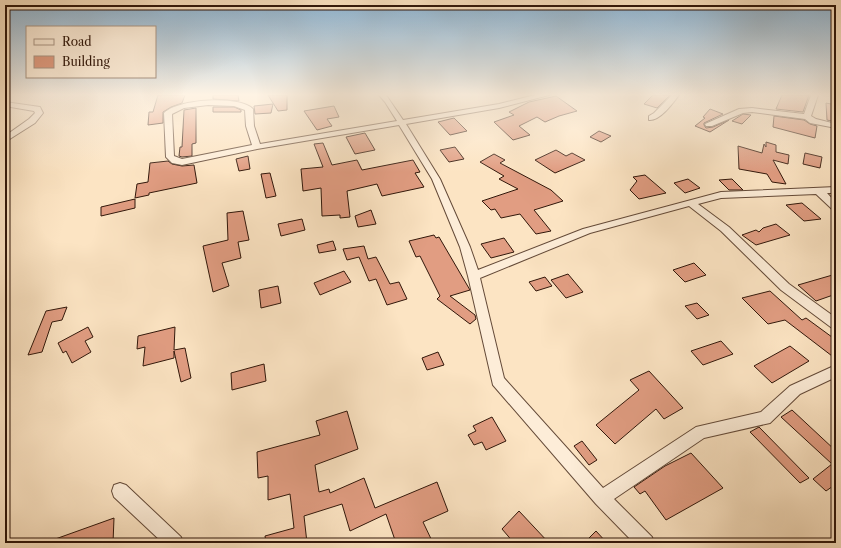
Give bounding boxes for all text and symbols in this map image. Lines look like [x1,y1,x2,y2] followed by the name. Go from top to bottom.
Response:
[26,26,156,78] legend
[62,34,92,49] text: Road
[62,54,110,69] text: Building

